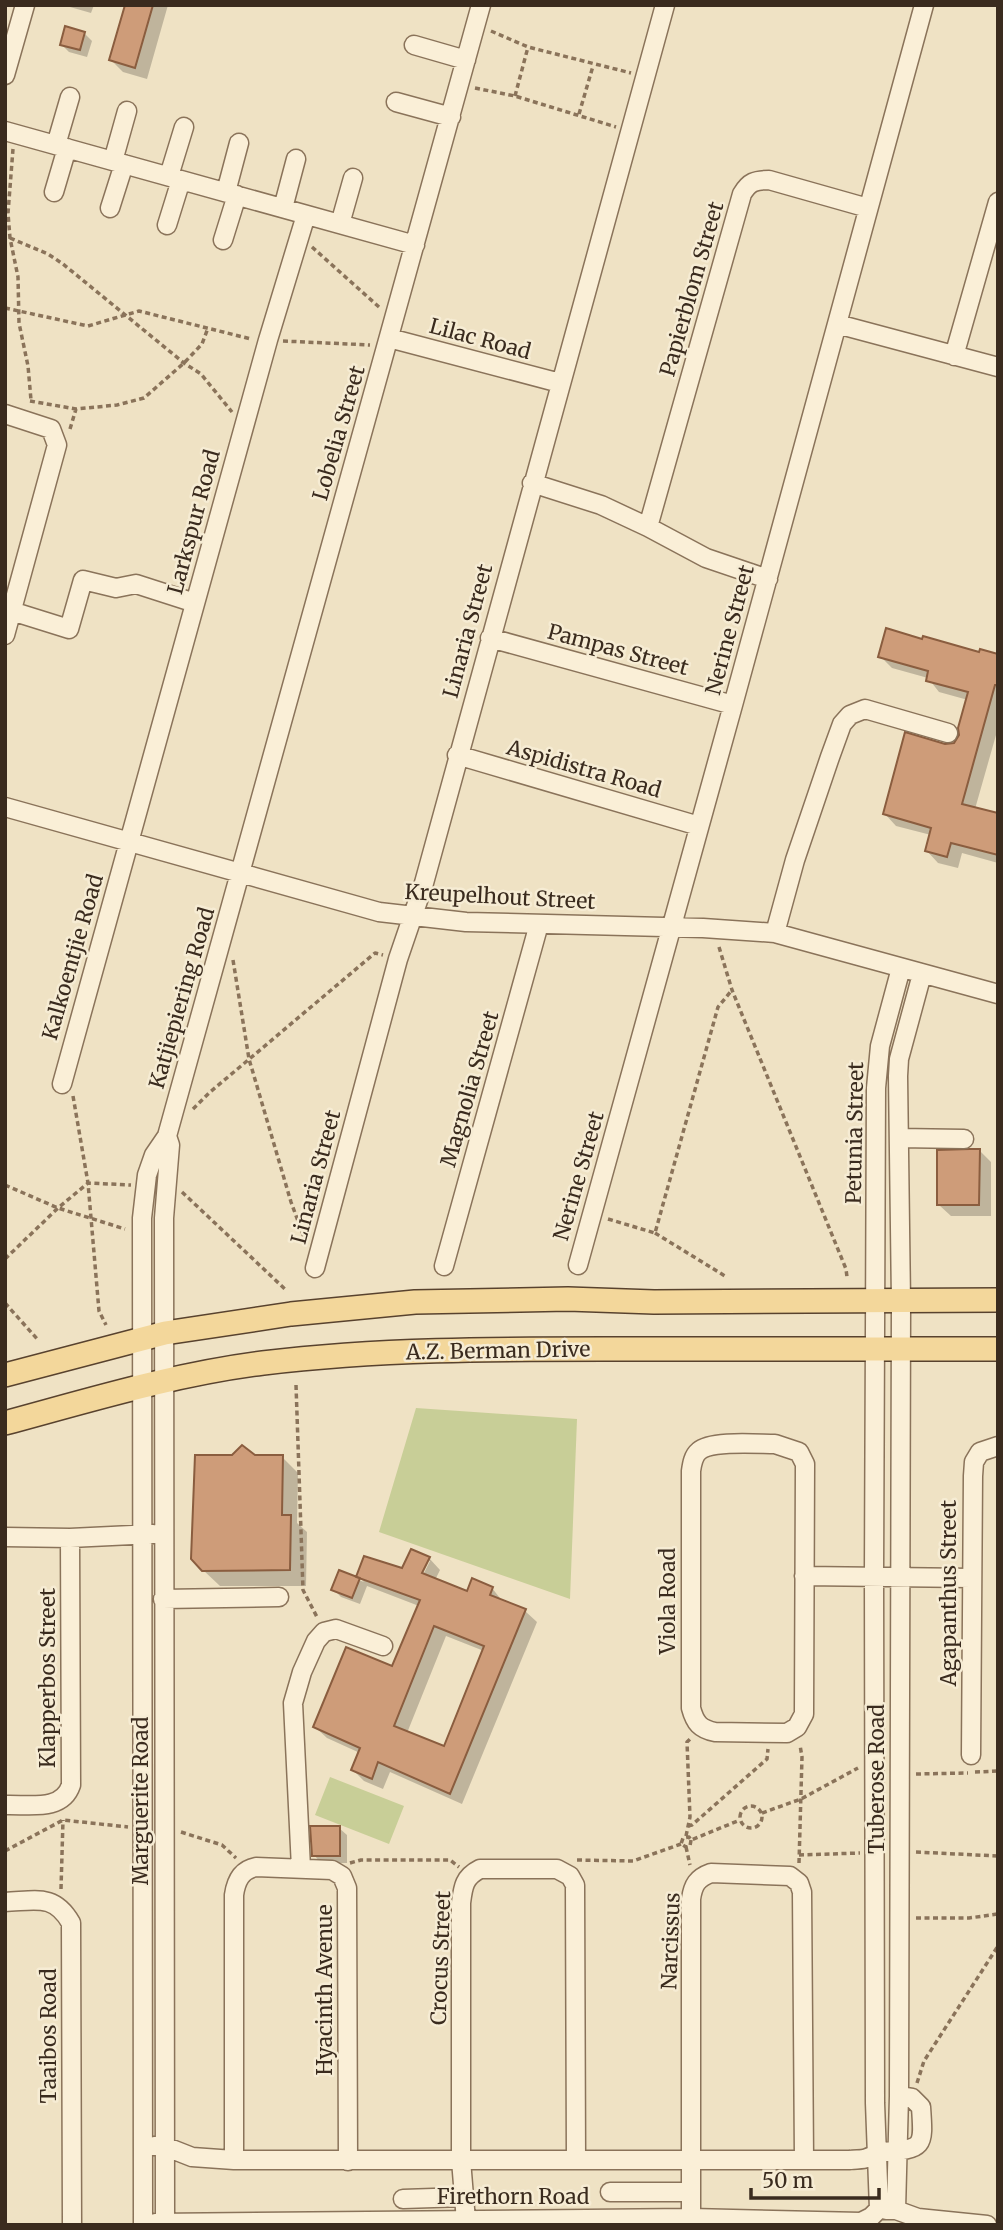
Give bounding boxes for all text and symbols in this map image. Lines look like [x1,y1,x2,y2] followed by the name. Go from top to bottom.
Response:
[654,198,729,379] street label: Papierblom Street
[426,312,534,365] street label: Lilac Road
[306,362,371,503] street label: Lobelia Street
[161,446,226,597] street label: Larkspur Road
[437,561,498,701] street label: Linaria Street
[699,562,760,698] street label: Nerine Street
[545,618,692,681] street label: Pampas Street
[503,733,665,804] street label: Aspidistra Road
[36,871,109,1043] street label: Kalkoentjie Road
[404,878,596,915] street label: Kreupelhout Street
[143,904,220,1092] street label: Katjiepiering Road
[434,1008,505,1170] street label: Magnolia Street
[840,1062,869,1204] street label: Petunia Street
[285,1107,346,1247] street label: Linaria Street
[547,1108,610,1244] street label: Nerine Street
[405,1335,591,1366] street label: A.Z. Berman Drive
[935,1500,962,1687] street label: Agapanthus Street
[654,1547,681,1655] street label: Viola Road
[34,1588,61,1768] street label: Klapperbos Street
[863,1704,890,1854] street label: Tuberose Road
[127,1716,154,1885] street label: Marguerite Road
[425,1890,456,2026] street label: Crocus Street
[655,1892,686,1990] street label: Narcissus
[311,1904,338,2076] street label: Hyacinth Avenue
[35,1968,62,2104] street label: Taaibos Road
[751,2156,879,2200] scale bar
[762,2167,813,2194] text: 50 m
[437,2183,590,2210] street label: Firethorn Road

